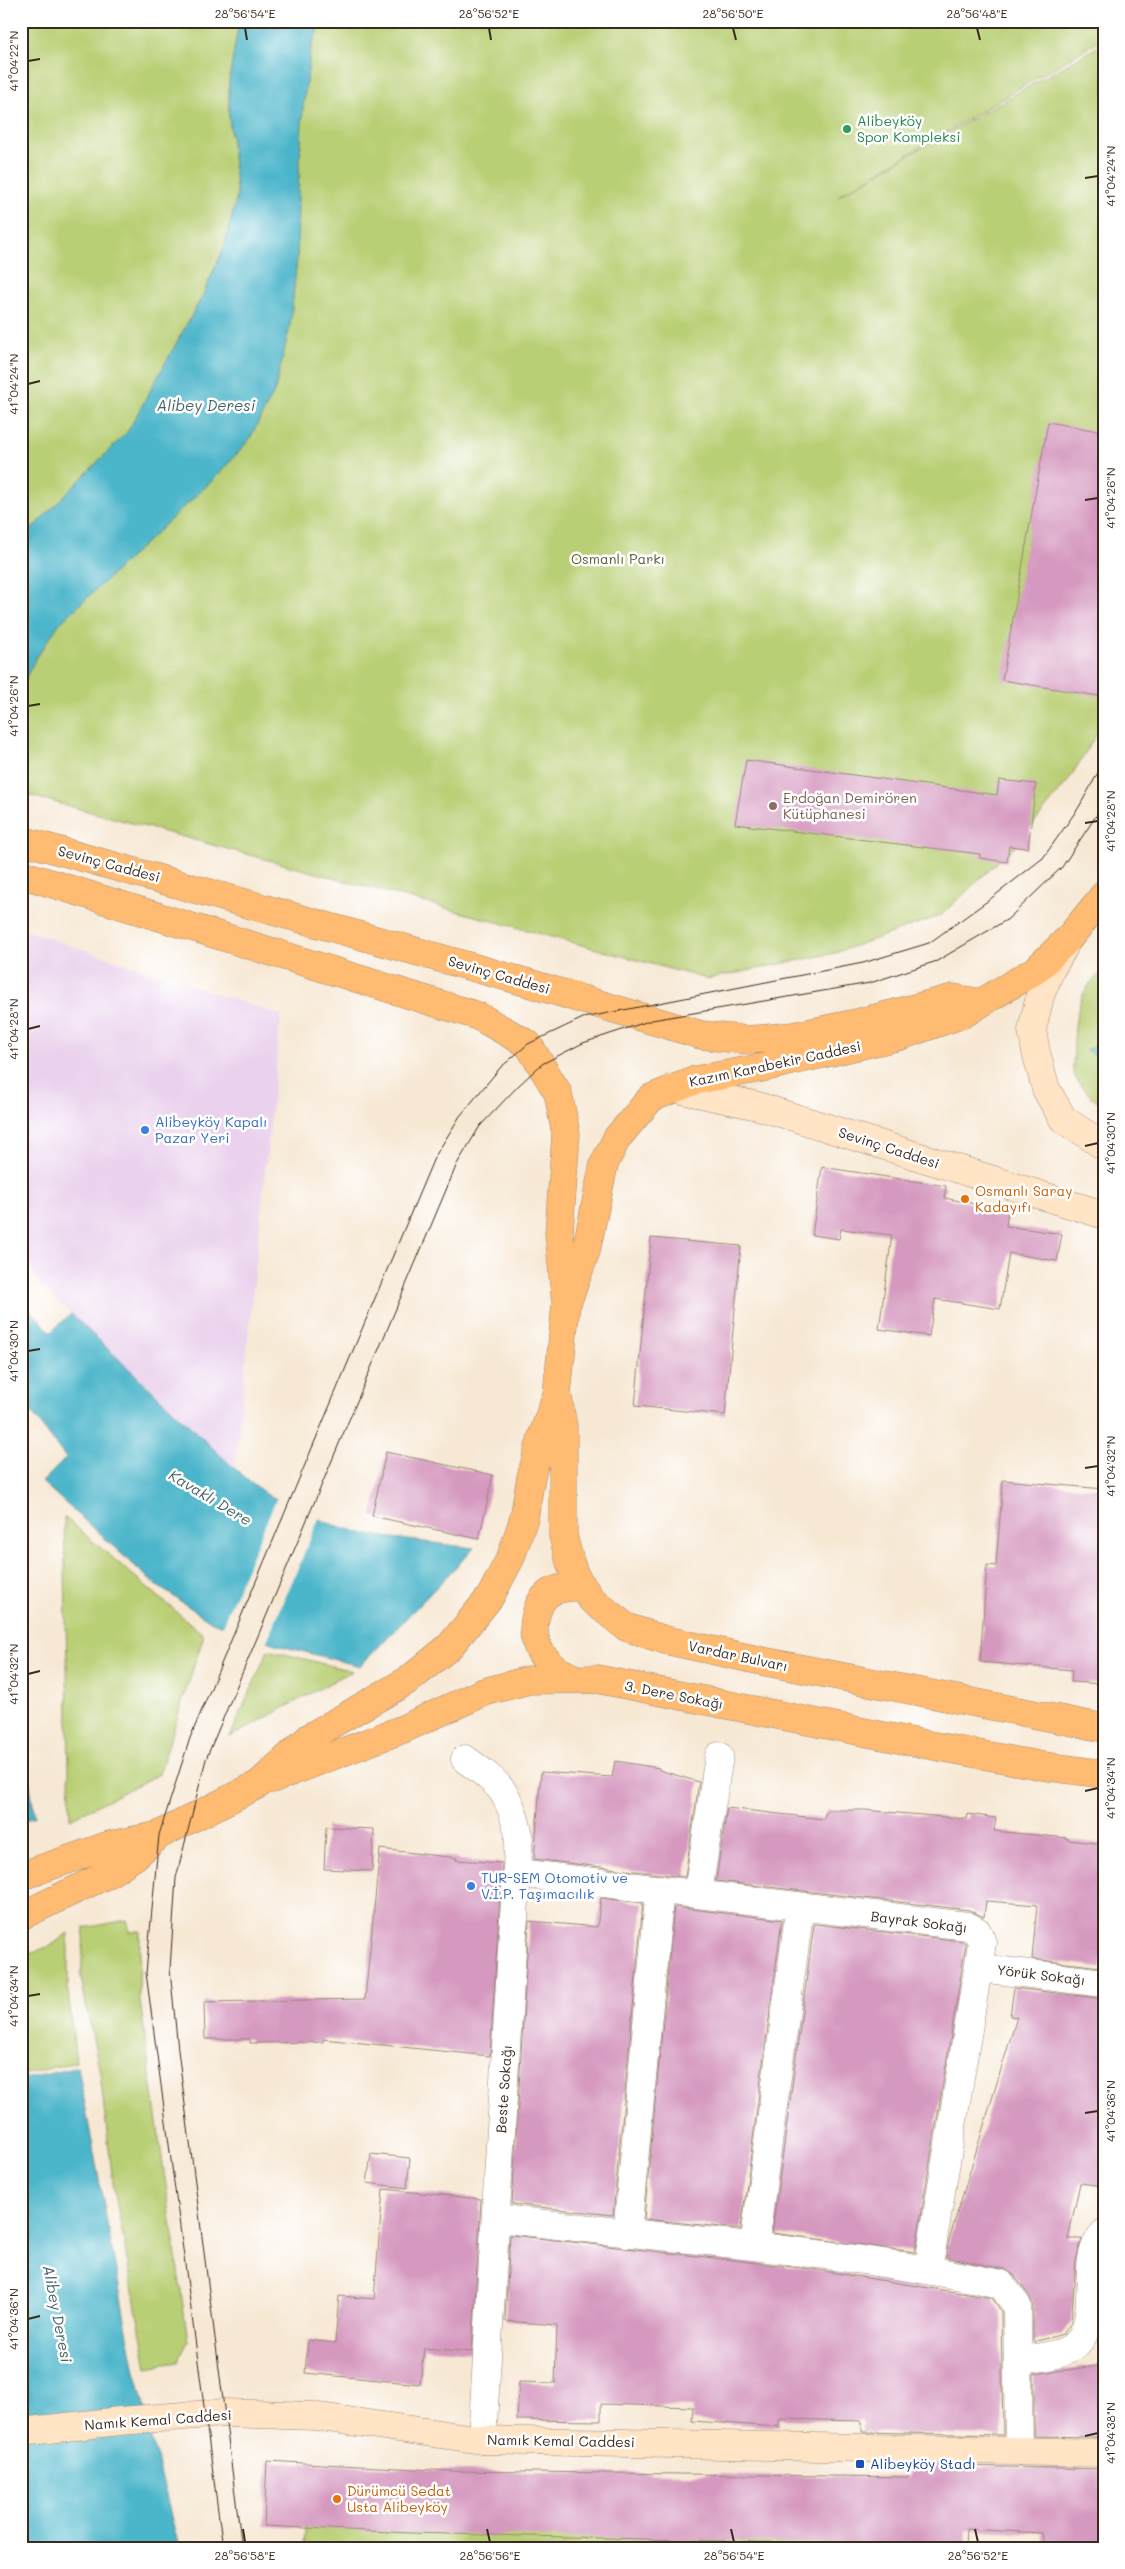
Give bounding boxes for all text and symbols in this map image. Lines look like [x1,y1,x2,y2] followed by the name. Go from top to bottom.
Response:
[215,5,275,21] text: 28°56'54"E
[459,5,519,21] text: 28°56'52"E
[703,5,764,21] text: 28°56'50"E
[947,5,1008,21] text: 28°56'48"E
[5,31,21,91] text: 41°04'22"N
[857,111,961,146] place label: Alibeyköy Spor Kompleksi
[841,123,853,135] marker: Alibeyköy Spor Kompleksi
[1102,146,1118,206] text: 41°04'24"N
[5,354,21,414] text: 41°04'24"N
[157,395,256,415] water label: Alibey Deresi
[1102,467,1118,529] text: 41°04'26"N
[571,549,665,568] park label: Osmanlı Parkı
[5,675,21,737] text: 41°04'26"N
[783,788,917,823] place label: Erdoğan Demirören Kütüphanesi
[1102,790,1118,852] text: 41°04'28"N
[767,800,779,812] marker: Erdoğan Demirören Kütüphanesi
[56,841,162,886] street label: Sevinç Caddesi
[446,951,552,998] street label: Sevinç Caddesi
[5,998,21,1060] text: 41°04'28"N
[687,1036,862,1091] street label: Kazım Karabekir Caddesi
[155,1112,267,1147] place label: Alibeyköy Kapalı Pazar Yeri
[1102,1112,1118,1174] text: 41°04'30"N
[836,1122,942,1173] street label: Sevinç Caddesi
[139,1124,151,1136] marker: Alibeyköy Kapalı Pazar Yeri
[975,1181,1073,1216] place label: Osmanlı Saray Kadayıfı
[959,1193,971,1205] marker: Osmanlı Saray Kadayıfı
[5,1320,21,1382] text: 41°04'30"N
[1102,1436,1118,1496] text: 41°04'32"N
[165,1465,256,1530] water label: Kavaklı Dere
[687,1636,790,1675] street label: Vardar Bulvarı
[5,1644,21,1704] text: 41°04'32"N
[623,1676,725,1713] street label: 3. Dere Sokağı
[1102,1757,1118,1819] text: 41°04'34"N
[481,1868,628,1903] place label: TUR-SEM Otomotiv ve V.İ.P. Taşımacılık
[465,1880,477,1892] marker: TUR-SEM Otomotiv ve V.İ.P. Taşımacılık
[870,1906,968,1937] street label: Bayrak Sokağı
[996,1960,1086,1989] street label: Yörük Sokağı
[5,1965,21,2027] text: 41°04'34"N
[491,2044,516,2134] street label: Beste Sokağı
[1102,2080,1118,2142] text: 41°04'36"N
[39,2264,77,2364] water label: Alibey Deresi
[5,2288,21,2350] text: 41°04'36"N
[1102,2402,1118,2464] text: 41°04'38"N
[84,2405,232,2434] street label: Namık Kemal Caddesi
[487,2430,635,2451] street label: Namık Kemal Caddesi
[870,2454,976,2473] place label: Alibeyköy Stadı
[854,2458,866,2470] marker: Alibeyköy Stadı
[347,2481,451,2516] place label: Dürümcü Sedat Usta Alibeyköy
[331,2493,343,2505] marker: Dürümcü Sedat Usta Alibeyköy
[215,2547,276,2563] text: 28°56'58"E
[460,2547,521,2563] text: 28°56'56"E
[704,2547,764,2563] text: 28°56'54"E
[948,2547,1008,2563] text: 28°56'52"E

